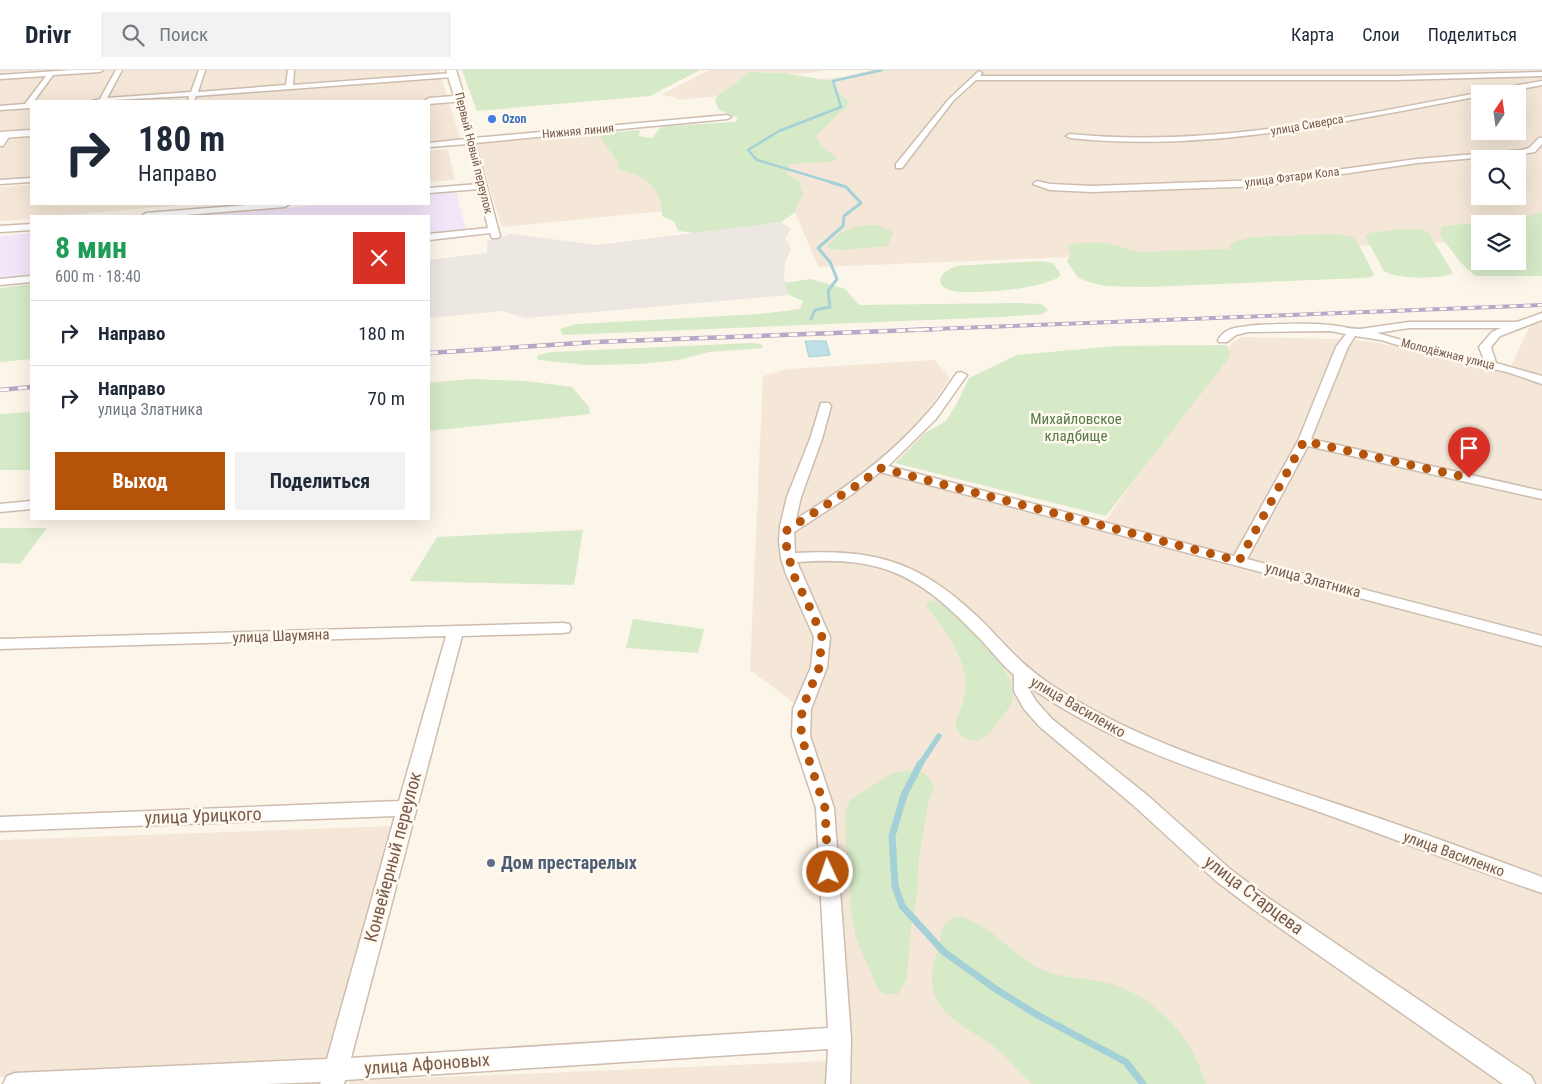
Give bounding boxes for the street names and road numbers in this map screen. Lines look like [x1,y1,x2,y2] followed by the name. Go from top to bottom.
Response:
[452,91,496,215] street label: Первый Новый переулок
[1270,112,1345,138] street label: улица Сиверса
[541,121,615,141] street label: Нижняя линия
[1244,164,1340,190] street label: улица Фэтари Кола
[1400,336,1497,372] street label: Молодёжная улица
[1263,559,1363,601] street label: улица Златника
[232,625,330,647] street label: улица Шаумяна
[1027,673,1129,741] street label: улица Василенко
[360,769,425,944] street label: Конвейерный переулок
[144,803,262,828] street label: улица Урицкого
[1401,827,1507,881] street label: улица Василенко
[1201,851,1308,939] street label: улица Старцева
[363,1049,491,1078] street label: улица Афоновых

